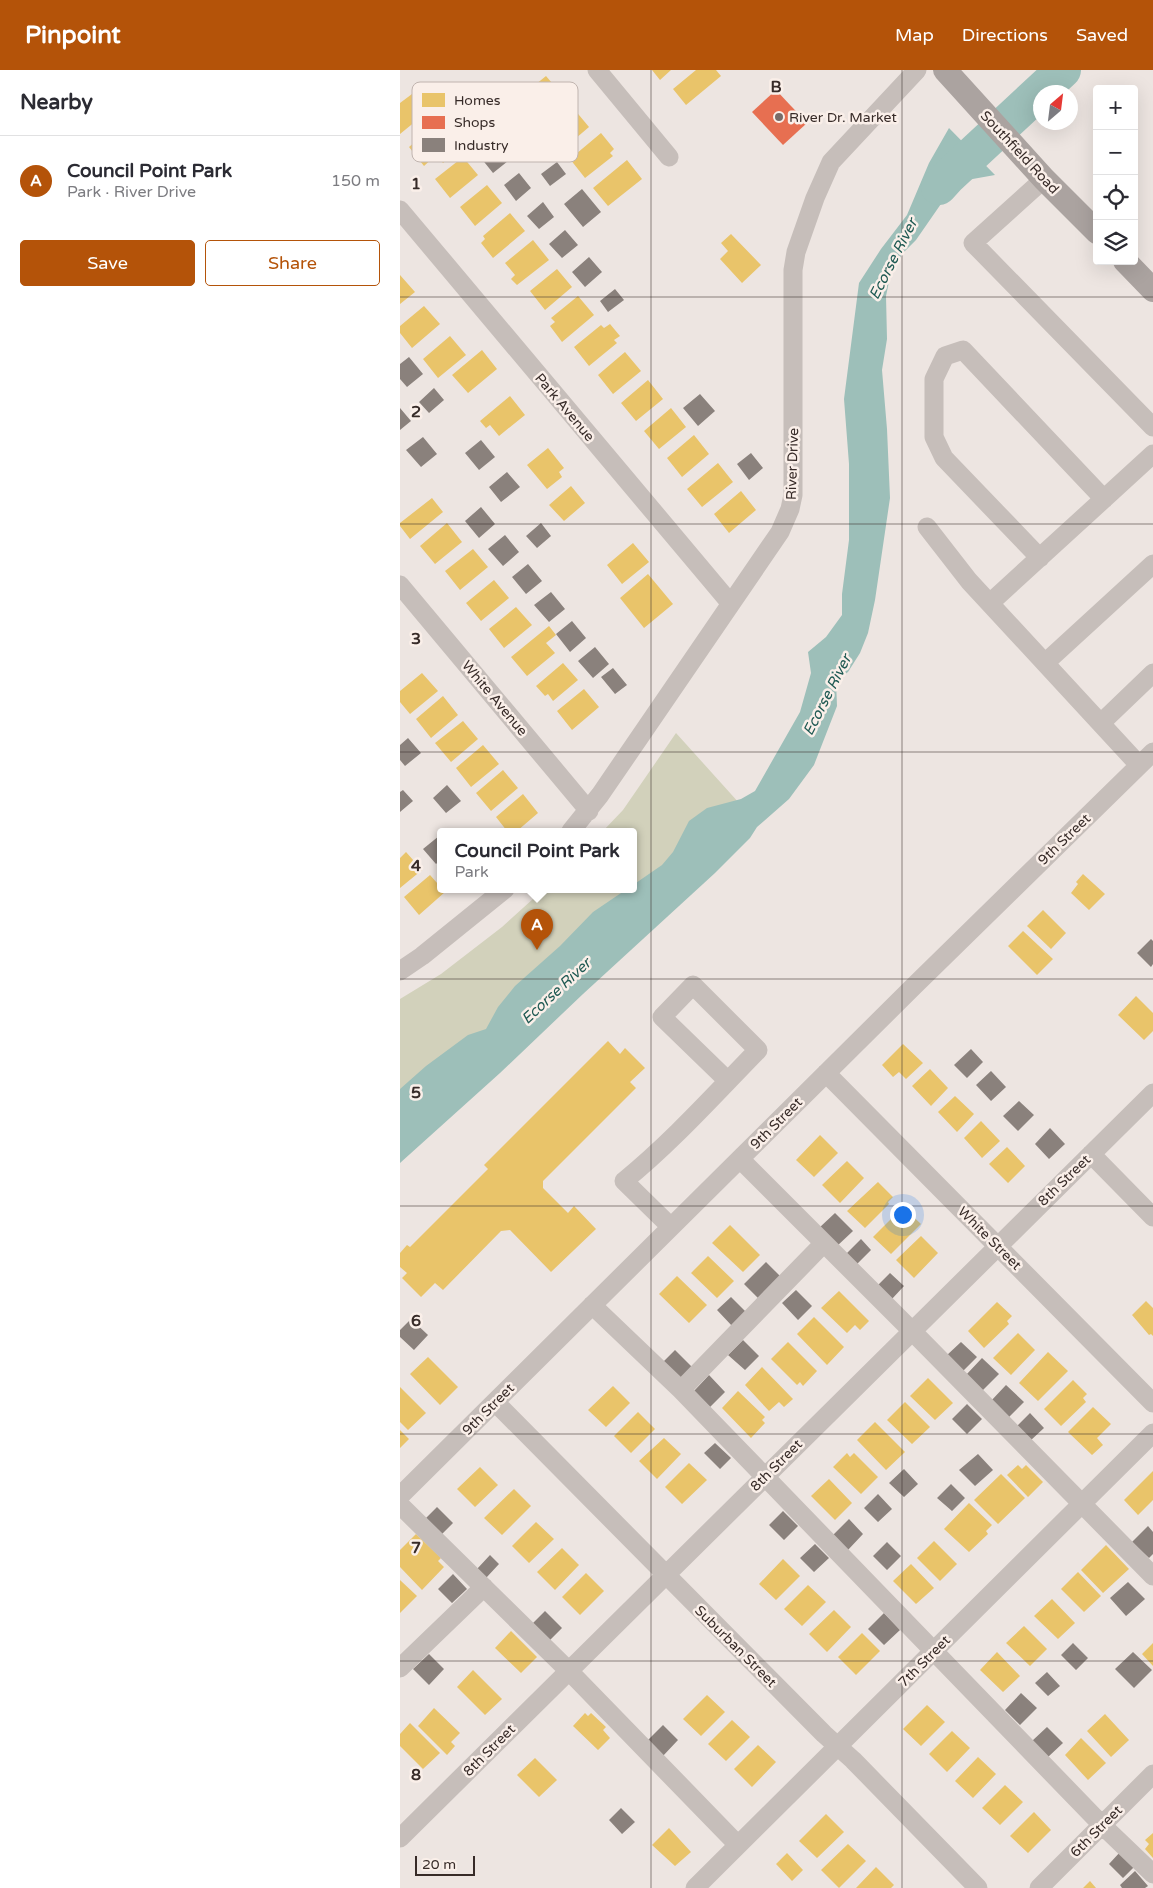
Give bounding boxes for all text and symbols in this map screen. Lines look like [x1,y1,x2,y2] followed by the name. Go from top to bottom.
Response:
[25,21,121,50] text: Pinpoint
[895,24,934,46] text: Map
[962,24,1048,46] text: Directions
[1076,24,1128,46] text: Saved
[770,77,782,97] text: B
[412,82,578,162] legend
[1033,85,1078,130] north arrow
[1093,85,1138,265] map controls
[1093,85,1138,130] button: +
[20,90,93,115] text: Nearby
[454,92,501,109] text: Homes
[977,107,1062,197] street label: Southfield Road
[789,109,897,126] place label: River Dr. Market
[773,111,785,123] marker: River Dr. Market
[454,114,495,131] text: Shops
[1093,130,1138,175] button: −
[454,137,509,154] text: Industry
[67,160,232,182] text: Council Point Park
[30,171,42,191] text: A
[331,171,380,191] text: 150 m
[411,174,421,194] text: 1
[1093,175,1138,220] button: locate
[67,182,196,202] text: Park · River Drive
[865,214,922,302] water label: Ecorse River
[1093,220,1138,265] button: layers
[20,240,195,286] button: Save
[205,240,380,286] button: Share
[531,370,598,445] street label: Park Avenue
[411,402,421,422] text: 2
[783,428,802,500] street label: River Drive
[411,629,421,649] text: 3
[799,650,856,738] water label: Ecorse River
[458,657,531,739] street label: White Avenue
[1035,810,1095,869] street label: 9th Street
[437,828,637,893] popup
[454,840,620,862] text: Council Point Park
[411,856,421,876] text: 4
[454,862,489,882] text: Park
[521,909,553,950] pin: A
[518,953,596,1028] water label: Ecorse River
[411,1083,421,1103] text: 5
[747,1093,806,1153] street label: 9th Street
[1035,1151,1095,1210] street label: 8th Street
[890,1202,916,1228] your location
[954,1203,1025,1274] street label: White Street
[411,1311,421,1331] text: 6
[459,1379,518,1439] street label: 9th Street
[747,1435,806,1495] street label: 8th Street
[411,1538,421,1558] text: 7
[691,1602,781,1691] street label: Suburban Street
[895,1631,954,1691] street label: 7th Street
[460,1720,519,1780] street label: 8th Street
[411,1765,421,1785] text: 8
[1067,1801,1126,1861] street label: 6th Street
[415,1853,475,1876] scale bar
[422,1856,456,1873] text: 20 m

